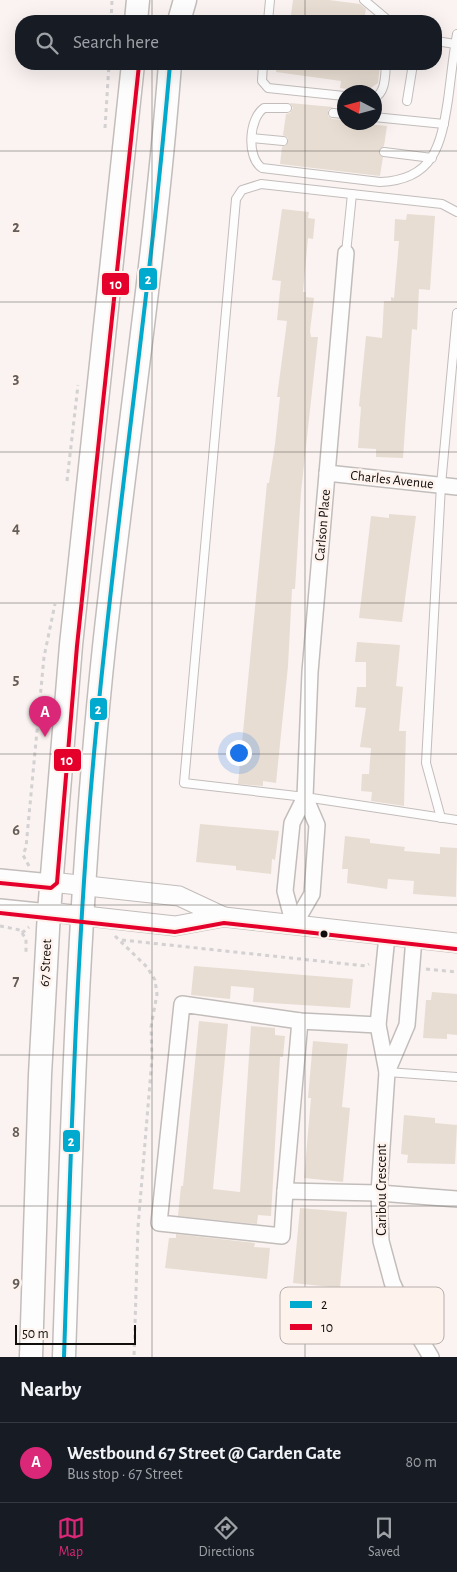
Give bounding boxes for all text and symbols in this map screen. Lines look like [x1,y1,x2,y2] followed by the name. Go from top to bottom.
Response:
[15,15,442,70] search box
[33,29,61,57] icon: search
[73,33,159,52] text: Search here
[337,85,382,130] north arrow
[12,219,20,235] text: 2
[138,267,158,291] line badge: 2
[101,272,130,296] line badge: 10
[145,273,152,287] text: 2
[110,278,122,292] text: 10
[13,370,20,386] text: 3
[350,469,434,491] street label: Charles Avenue
[313,488,333,562] street label: Carlson Place
[12,520,20,536] text: 4
[13,671,20,687] text: 5
[29,696,61,737] pin: A
[89,697,108,721] line badge: 2
[95,703,102,717] text: 2
[226,740,252,766] your location
[53,748,82,772] line badge: 10
[61,754,73,768] text: 10
[12,822,20,838] text: 6
[319,929,329,939] unlabelled marker
[38,938,54,987] street label: 67 Street
[13,973,20,989] text: 7
[12,1124,20,1140] text: 8
[62,1129,81,1153] line badge: 2
[68,1135,75,1149] text: 2
[375,1144,389,1236] street label: Caribou Crescent
[12,1274,20,1290] text: 9
[280,1287,444,1344] legend
[321,1298,327,1312] text: 2
[321,1321,333,1335] text: 10
[15,1322,136,1345] scale bar
[22,1327,49,1341] text: 50 m
[20,1379,81,1400] text: Nearby
[67,1444,341,1463] text: Westbound 67 Street @ Garden Gate
[31,1454,41,1470] text: A
[406,1454,437,1470] text: 80 m
[67,1466,183,1482] text: Bus stop · 67 Street
[57,1514,85,1561] tab: Map
[199,1514,254,1561] tab: Directions
[368,1514,400,1561] tab: Saved

